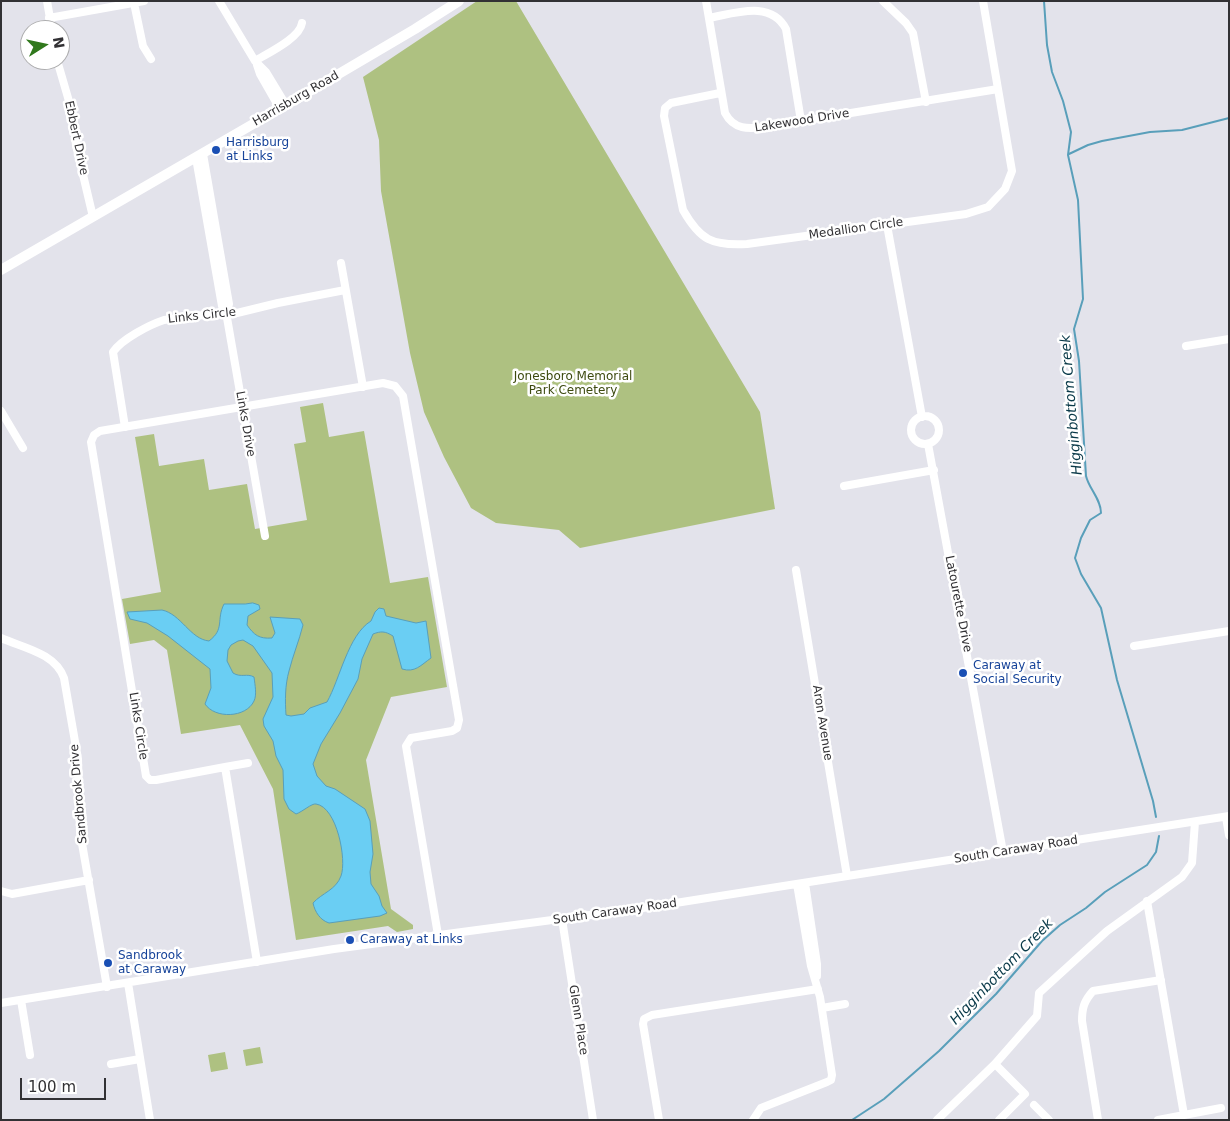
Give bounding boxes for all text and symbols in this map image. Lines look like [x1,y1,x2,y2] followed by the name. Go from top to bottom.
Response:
[20,20,70,70] north arrow
[50,35,68,50] text: N
[250,68,342,130] street label: Harrisburg Road
[61,100,91,176] street label: Ebbert Drive
[754,106,850,136] street label: Lakewood Drive
[226,136,289,164] place label: Harrisburg at Links
[210,144,222,156] marker: Harrisburg at Links
[808,215,904,243] street label: Medallion Circle
[167,305,237,327] street label: Links Circle
[1057,334,1087,476] water label: Higginbottom Creek
[514,370,632,398] park label: Jonesboro Memorial Park Cemetery
[232,390,258,458] street label: Links Drive
[942,554,974,654] street label: Latourette Drive
[973,659,1062,687] place label: Caraway at Social Security
[957,667,969,679] marker: Caraway at Social Security
[809,684,835,762] street label: Aron Avenue
[126,691,150,761] street label: Links Circle
[67,744,91,844] street label: Sandbrook Drive
[953,833,1079,867] street label: South Caraway Road
[552,896,678,928] street label: South Caraway Road
[947,915,1057,1029] water label: Higginbottom Creek
[360,933,463,947] place label: Caraway at Links
[344,934,356,946] marker: Caraway at Links
[118,949,186,977] place label: Sandbrook at Caraway
[102,957,114,969] marker: Sandbrook at Caraway
[565,984,591,1056] street label: Glenn Place
[22,1068,109,1100] scale bar
[28,1078,76,1096] text: 100 m

